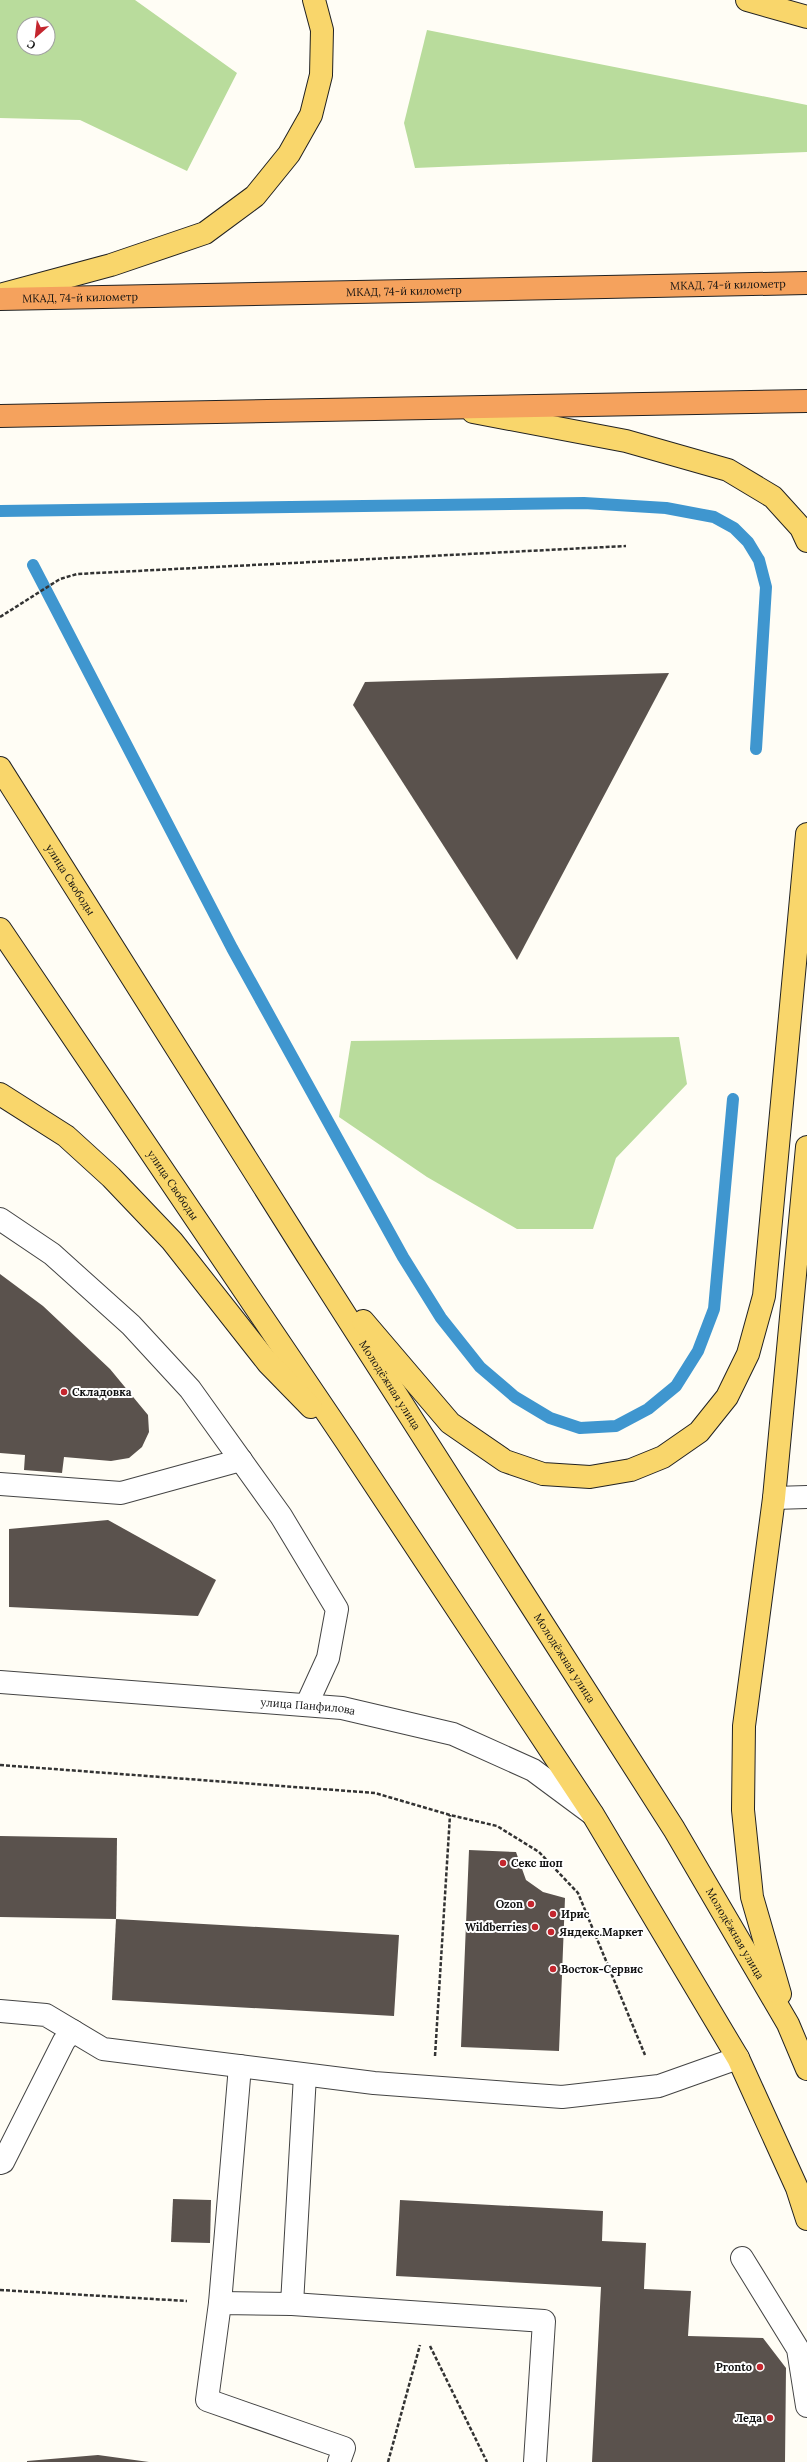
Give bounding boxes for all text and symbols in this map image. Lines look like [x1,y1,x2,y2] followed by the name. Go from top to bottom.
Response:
[16,16,56,56] north arrow
[24,37,38,53] text: С
[670,276,786,293] street label: МКАД, 74-й километр
[346,283,462,299] street label: МКАД, 74-й километр
[22,289,138,306] street label: МКАД, 74-й километр
[43,841,98,918] street label: улица Свободы
[144,1147,202,1223] street label: улица Свободы
[356,1338,424,1433] street label: Молодёжная улица
[72,1385,132,1399] place label: Складовка
[59,1387,69,1397] marker: Складовка
[531,1611,599,1706] street label: Молодёжная улица
[260,1695,357,1718] street label: улица Панфилова
[511,1856,563,1870] place label: Секс шоп
[498,1858,508,1868] marker: Секс шоп
[703,1885,767,1982] street label: Молодёжная улица
[496,1897,523,1911] place label: Ozon
[526,1899,536,1909] marker: Ozon
[561,1907,590,1921] place label: Ирис
[548,1909,558,1919] marker: Ирис
[465,1920,527,1934] place label: Wildberries
[530,1922,540,1932] marker: Wildberries
[559,1925,643,1939] place label: Яндекс.Маркет
[546,1927,556,1937] marker: Яндекс.Маркет
[561,1962,643,1976] place label: Восток-Сервис
[548,1964,558,1974] marker: Восток-Сервис
[716,2360,752,2374] place label: Pronto
[755,2362,765,2372] marker: Pronto
[735,2411,762,2425] place label: Леда
[765,2413,775,2423] marker: Леда

